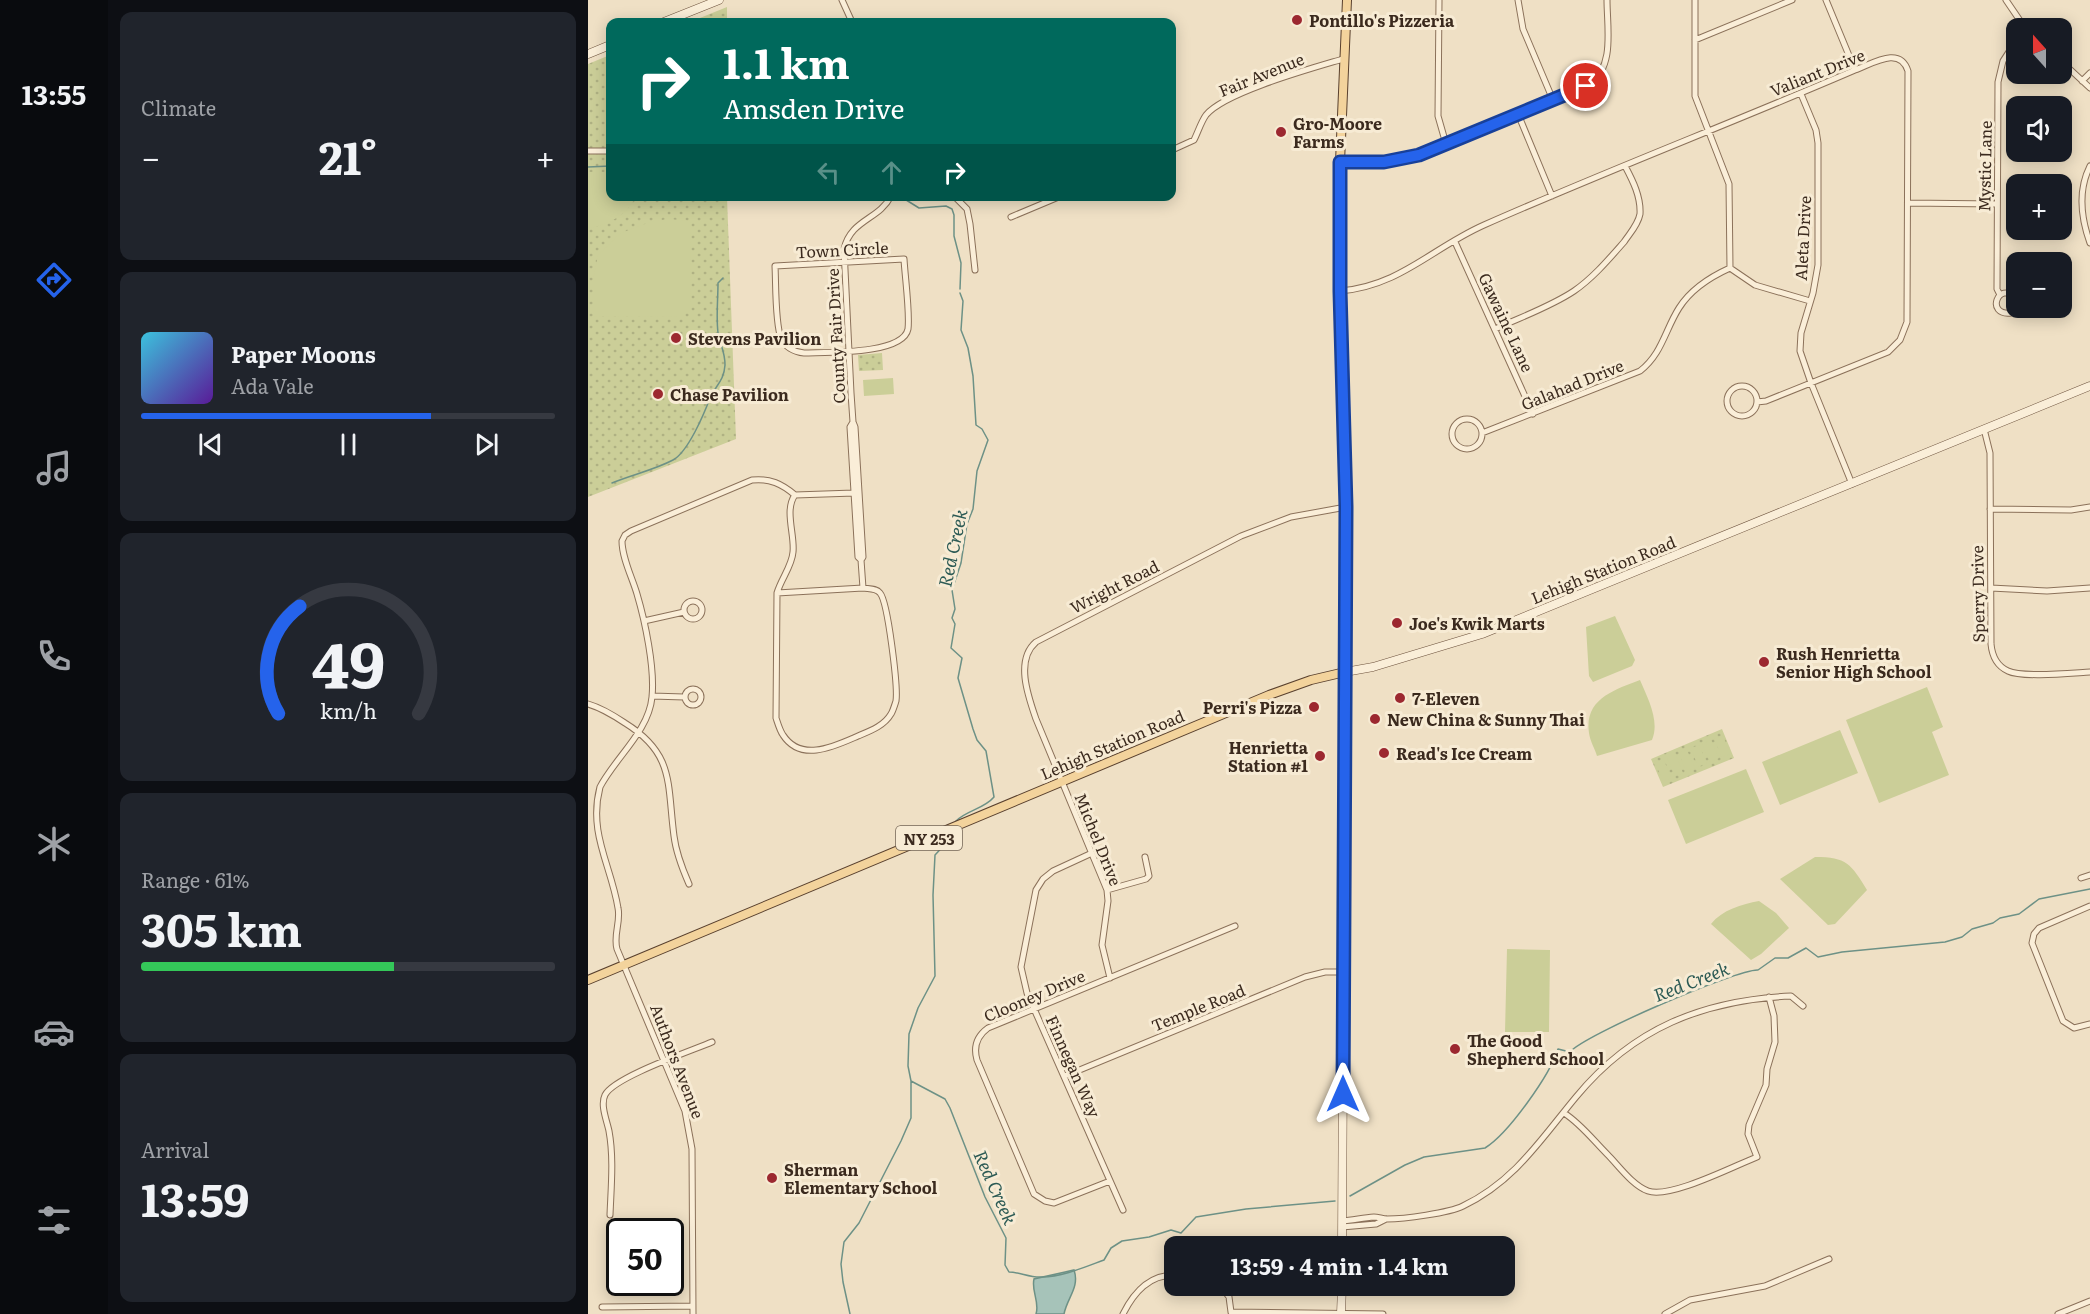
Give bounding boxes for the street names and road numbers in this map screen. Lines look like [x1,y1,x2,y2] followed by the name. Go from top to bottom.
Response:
[1766,42,1868,102] street label: Valiant Drive
[1215,46,1307,102] street label: Fair Avenue
[1971,120,1997,212] street label: Mystic Lane
[1788,195,1816,281] street label: Aleta Drive
[795,235,889,263] street label: Town Circle
[819,268,851,404] street label: County Fair Drive
[1474,268,1540,376] street label: Gawaine Lane
[1517,352,1627,416] street label: Galahad Drive
[1527,529,1679,609] street label: Lehigh Station Road
[1964,545,1990,643] street label: Sperry Drive
[1065,553,1163,619] street label: Wright Road
[1036,703,1188,785] street label: Lehigh Station Road
[1069,789,1129,889] street label: Michel Drive
[896,826,962,850] road number: NY 253
[980,963,1088,1027] street label: Clooney Drive
[1147,977,1249,1037] street label: Temple Road
[645,1000,711,1122] street label: Authors Avenue
[1041,1011,1108,1122] street label: Finnegan Way

